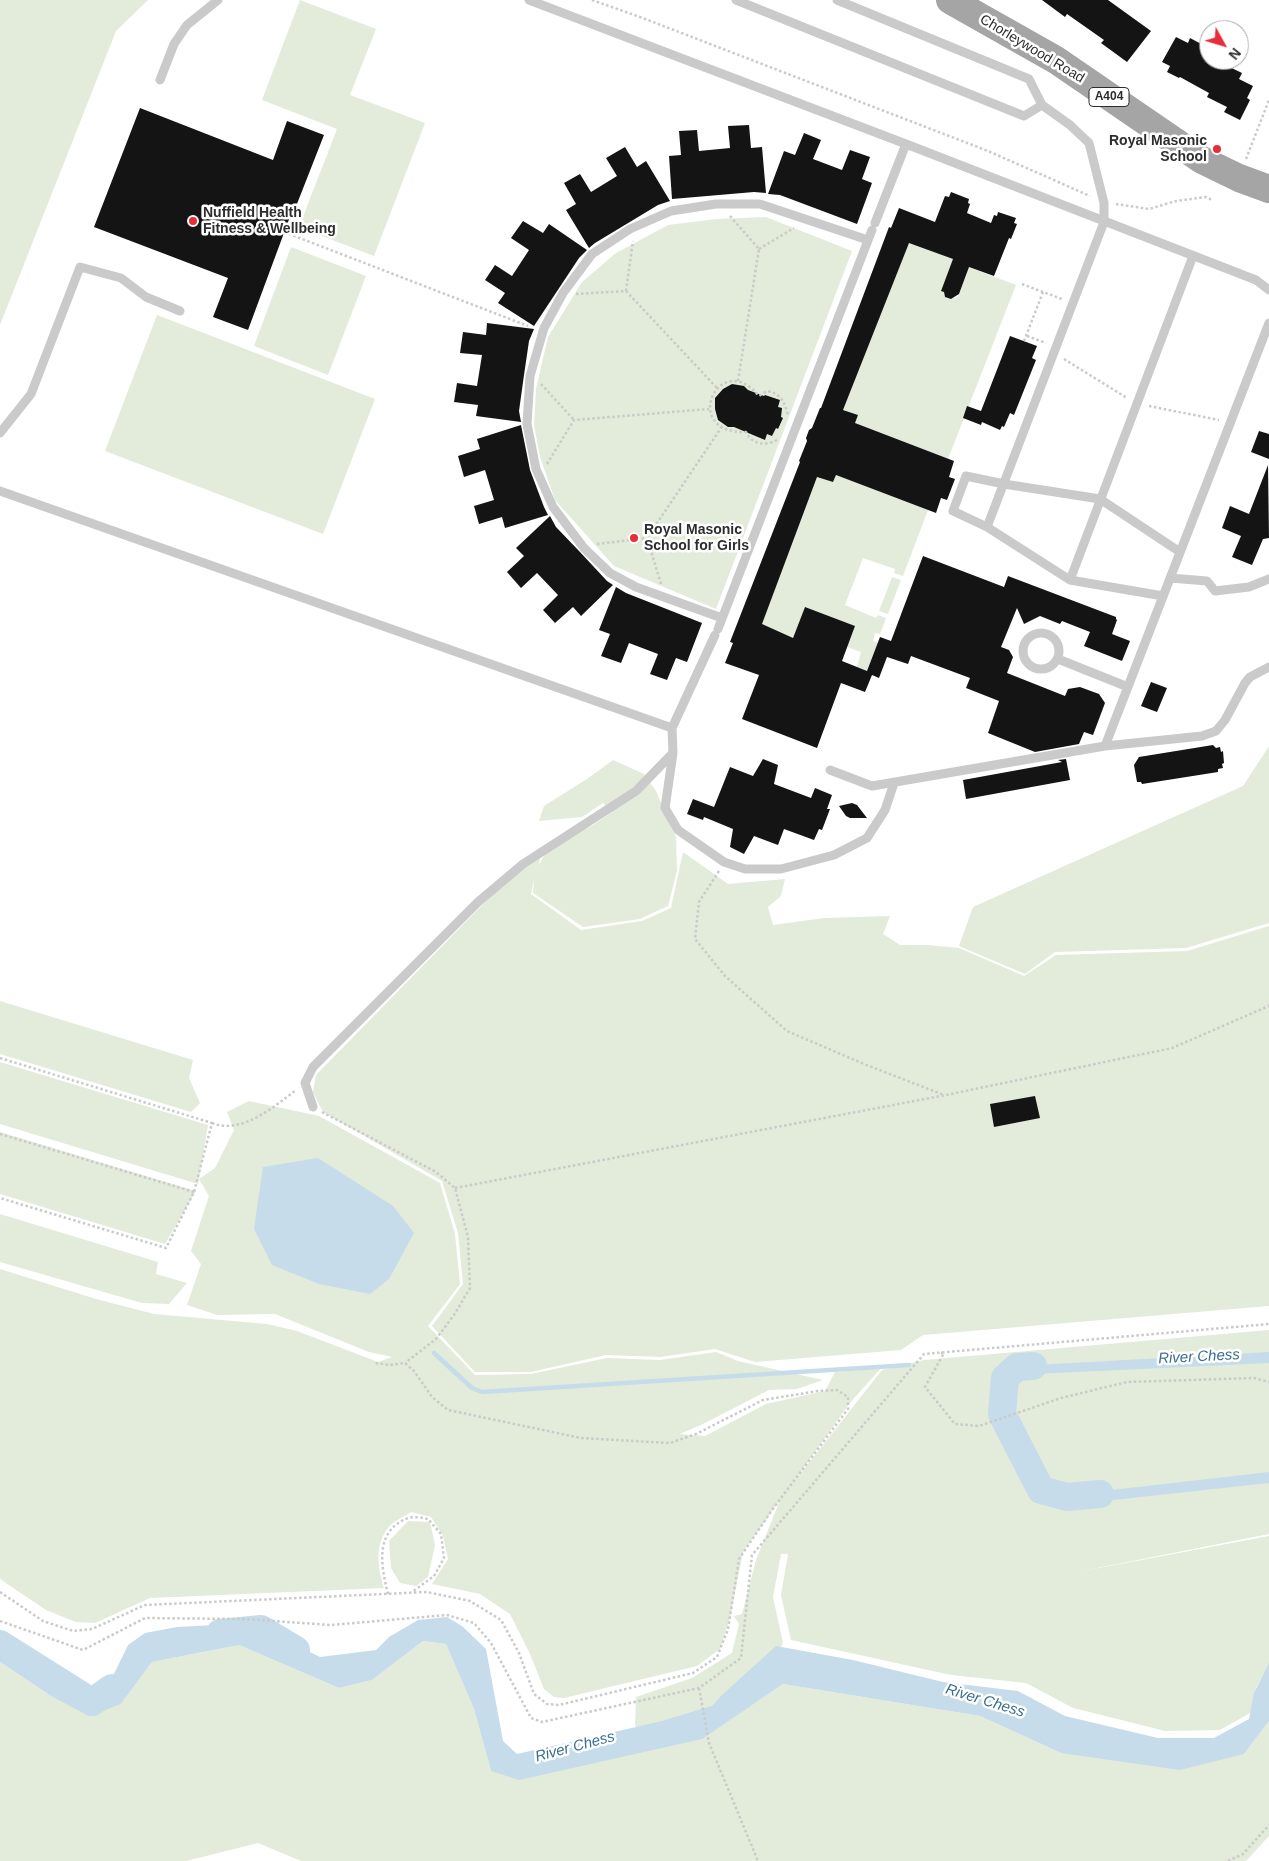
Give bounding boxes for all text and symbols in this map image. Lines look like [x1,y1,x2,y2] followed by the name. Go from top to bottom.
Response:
[977,11,1087,87] street label: Chorleywood Road
[1199,20,1249,70] north arrow
[1225,45,1244,63] text: N
[1089,88,1129,106] road number: A404
[1109,133,1207,166] place label: Royal Masonic School
[1211,143,1223,155] marker: Royal Masonic School
[203,205,336,238] place label: Nuffield Health Fitness & Wellbeing
[187,215,199,227] marker: Nuffield Health Fitness & Wellbeing
[644,522,749,554] place label: Royal Masonic School for Girls
[628,532,640,544] marker: Royal Masonic School for Girls
[1158,1346,1240,1368] water label: River Chess
[943,1680,1027,1722] water label: River Chess
[533,1728,617,1766] water label: River Chess

